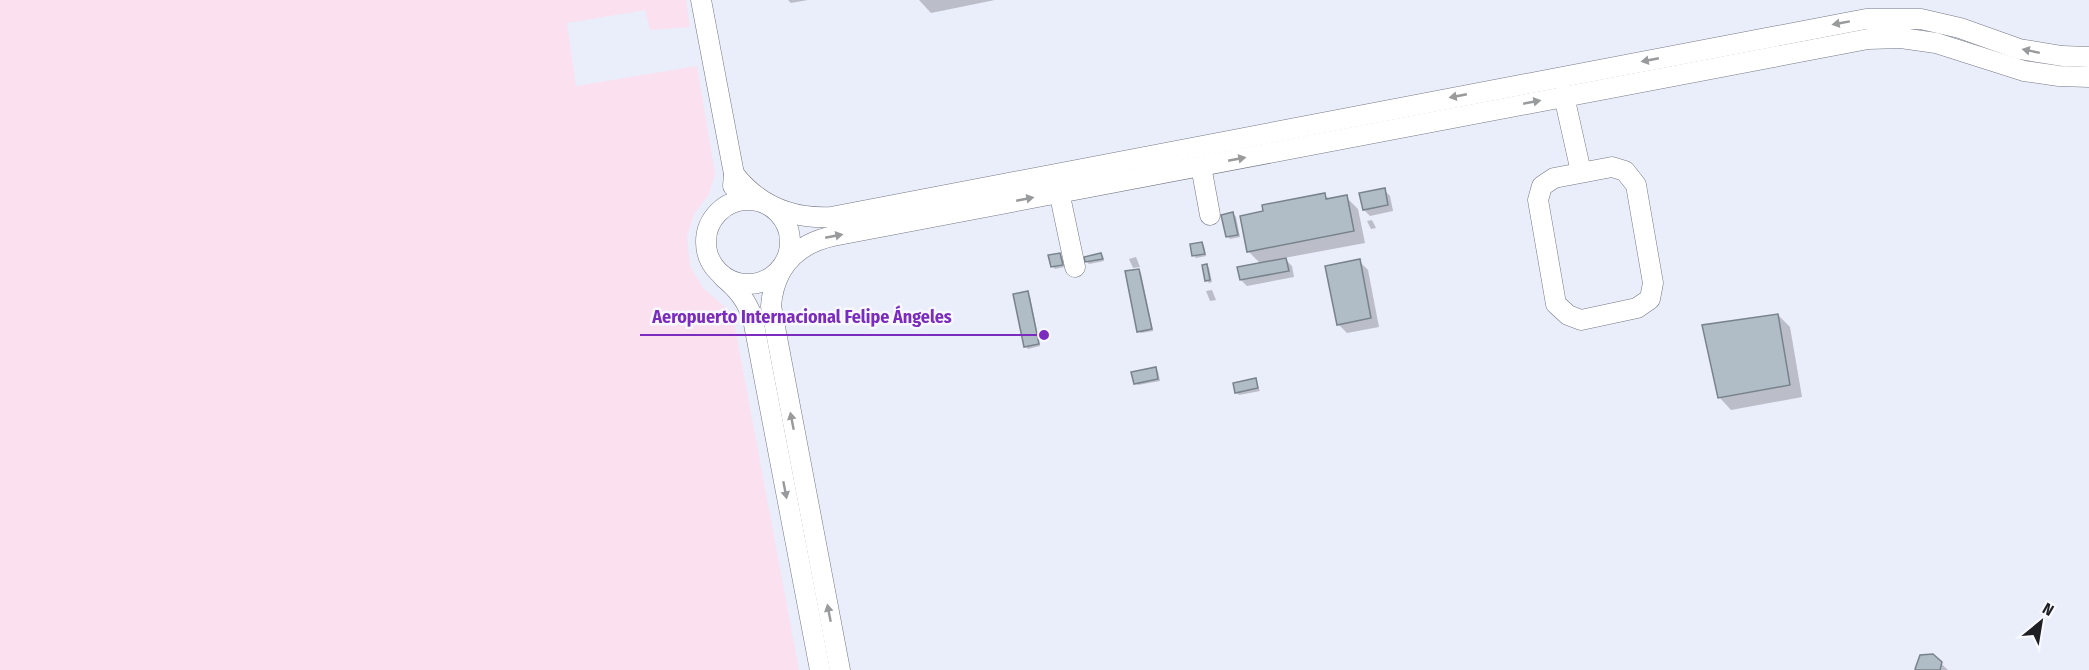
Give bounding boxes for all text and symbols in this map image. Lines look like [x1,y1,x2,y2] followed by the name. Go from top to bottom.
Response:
[1832,19,1851,28] one-way arrow
[2022,46,2040,56] one-way arrow
[1640,56,1659,65] one-way arrow
[1449,92,1468,101] one-way arrow
[1523,97,1542,106] one-way arrow
[1228,154,1247,163] one-way arrow
[1016,194,1035,203] one-way arrow
[824,231,843,240] one-way arrow
[640,299,964,335] callout: Aeropuerto Internacional Felipe Ángeles
[651,305,952,328] text: Aeropuerto Internacional Felipe Ángeles
[787,411,796,430] one-way arrow
[781,480,790,499] one-way arrow
[2011,592,2071,652] north arrow
[2039,599,2057,620] text: N
[824,603,833,622] one-way arrow

